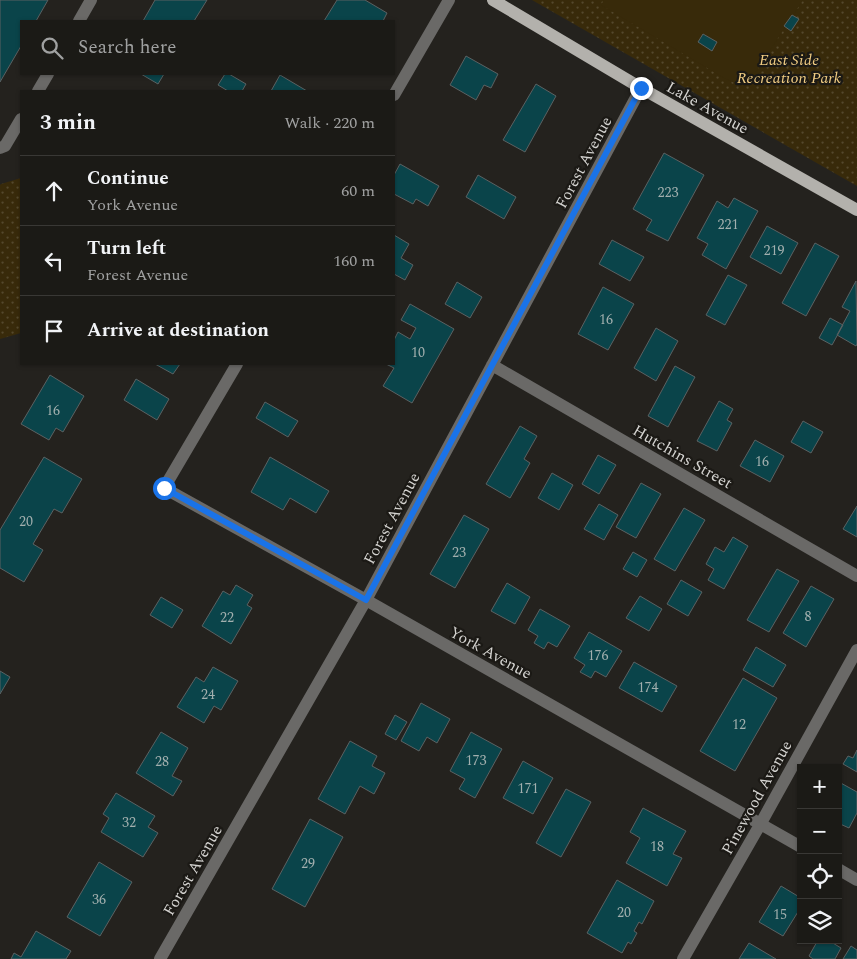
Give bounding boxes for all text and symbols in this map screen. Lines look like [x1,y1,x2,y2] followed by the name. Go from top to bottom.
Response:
[20,20,395,75] search box
[78,33,177,62] text: Search here
[38,34,66,62] icon: search
[737,48,842,90] park label: East Side Recreation Park
[662,75,753,140] street label: Lake Avenue
[630,77,653,100] route end
[40,107,96,139] text: 3 min
[284,111,375,135] text: Walk · 220 m
[550,112,618,213] street label: Forest Avenue
[87,164,169,193] text: Continue
[40,177,68,205] icon: ahead
[341,179,375,203] text: 60 m
[658,182,679,203] house number: 223
[87,193,178,217] text: York Avenue
[718,214,739,235] house number: 221
[87,234,166,263] text: Turn left
[764,240,785,261] house number: 219
[40,247,68,275] icon: left
[333,249,375,273] text: 160 m
[87,263,188,287] text: Forest Avenue
[599,309,613,330] house number: 16
[87,316,269,345] text: Arrive at destination
[40,317,68,345] icon: arrive
[411,342,425,363] house number: 10
[46,400,60,421] house number: 16
[628,419,737,495] street label: Hutchins Street
[755,451,769,472] house number: 16
[358,468,426,569] street label: Forest Avenue
[153,477,176,500] route start
[19,511,33,532] house number: 20
[452,542,466,563] house number: 23
[805,606,812,627] house number: 8
[220,607,234,628] house number: 22
[445,620,536,685] street label: York Avenue
[588,645,609,666] house number: 176
[638,677,659,698] house number: 174
[201,684,215,705] house number: 24
[732,714,746,735] house number: 12
[715,736,798,859] street label: Pinewood Avenue
[466,750,487,771] house number: 173
[155,751,169,772] house number: 28
[797,764,842,944] map controls
[797,764,842,809] button: +
[518,778,539,799] house number: 171
[797,809,842,854] button: −
[122,812,136,833] house number: 32
[157,821,229,920] street label: Forest Avenue
[650,836,664,857] house number: 18
[301,853,315,874] house number: 29
[797,854,842,899] button: locate
[92,889,106,910] house number: 36
[797,899,842,944] button: layers
[617,902,631,923] house number: 20
[773,904,787,925] house number: 15

